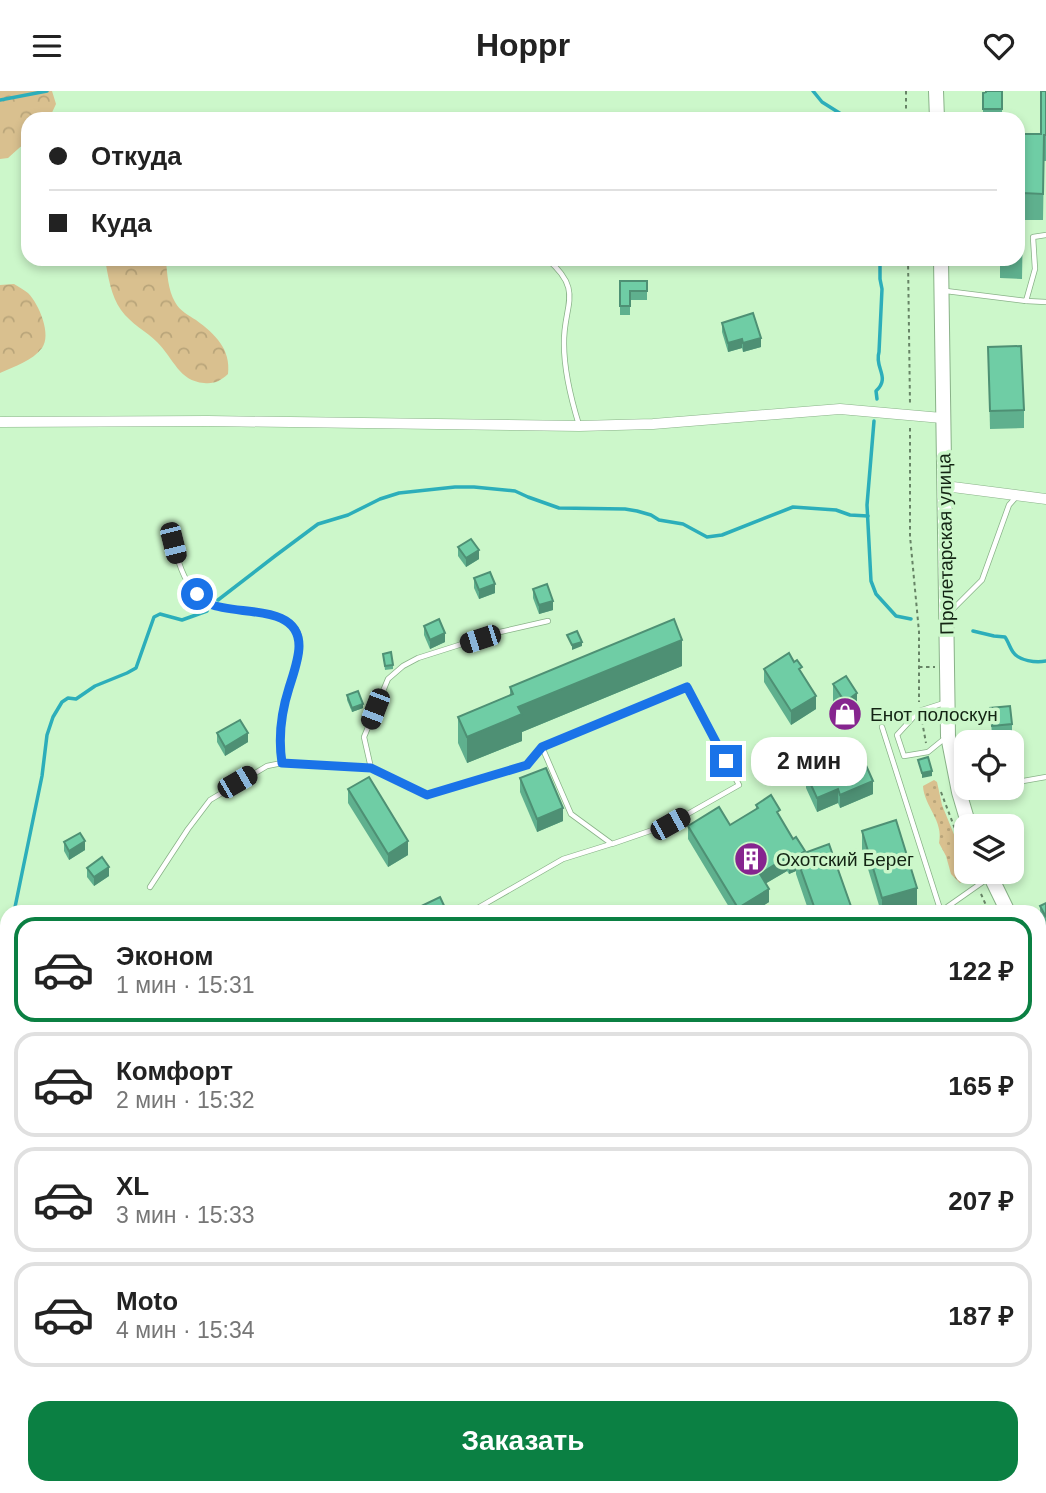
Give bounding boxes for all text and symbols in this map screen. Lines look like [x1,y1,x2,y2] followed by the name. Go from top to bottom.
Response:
[28,27,66,65] icon: menu
[476,27,570,63] text: Hoppr
[980,27,1018,65] icon: heart
[91,141,182,171] text: Откуда
[91,208,152,238] text: Куда
[933,453,958,635] street label: Пролетарская улица
[158,520,189,566] car
[181,578,213,610] route start
[457,623,504,655] car
[358,686,393,732] car
[826,695,864,733] shop icon: Енот полоскун
[870,704,998,725] place label: Енот полоскун
[954,730,1024,884] map controls
[954,730,1024,800] button: locate
[750,737,866,785] callout: 2 мин
[710,745,742,777] route end
[777,748,841,774] text: 2 мин
[214,762,261,802] car
[647,805,694,843] car
[954,814,1024,884] button: layers
[732,840,770,878] building icon: Охотский Берег
[776,849,914,870] place label: Охотский Берег
[32,938,95,1001] icon: car
[116,941,214,971] text: Эконом
[948,956,1014,986] text: 122 ₽
[116,972,255,998] text: 1 мин · 15:31
[32,1053,95,1116] icon: car
[116,1056,233,1086] text: Комфорт
[948,1071,1014,1101] text: 165 ₽
[116,1087,255,1113] text: 2 мин · 15:32
[32,1168,95,1231] icon: car
[116,1171,149,1201] text: XL
[948,1186,1014,1216] text: 207 ₽
[116,1202,255,1228] text: 3 мин · 15:33
[32,1283,95,1346] icon: car
[116,1286,178,1316] text: Moto
[948,1301,1014,1331] text: 187 ₽
[116,1317,255,1343] text: 4 мин · 15:34
[28,1401,1018,1481] button: Заказать

